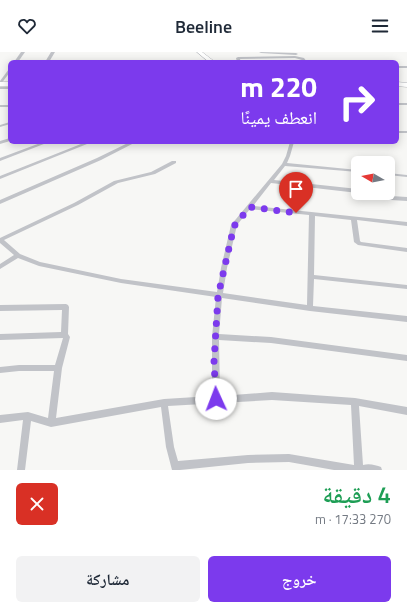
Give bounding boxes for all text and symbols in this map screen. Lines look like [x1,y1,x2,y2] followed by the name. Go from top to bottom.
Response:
[175,13,232,40] text: Beeline
[16,15,38,37] icon: heart
[369,15,391,37] icon: menu
[240,65,317,108] text: 220 m
[331,76,383,128] icon: right
[240,104,317,131] text: انعطف يمينًا
[351,156,395,200] north arrow
[351,156,395,200] map controls
[279,172,313,213] pin
[285,178,307,200] icon: arrive
[195,378,237,420] position arrow
[322,476,391,512] text: 4 دقيقة
[16,483,58,525] button: close
[315,509,391,529] text: 270 m · 17:33
[16,556,200,602] button: مشاركة
[208,556,391,602] button: خروج

